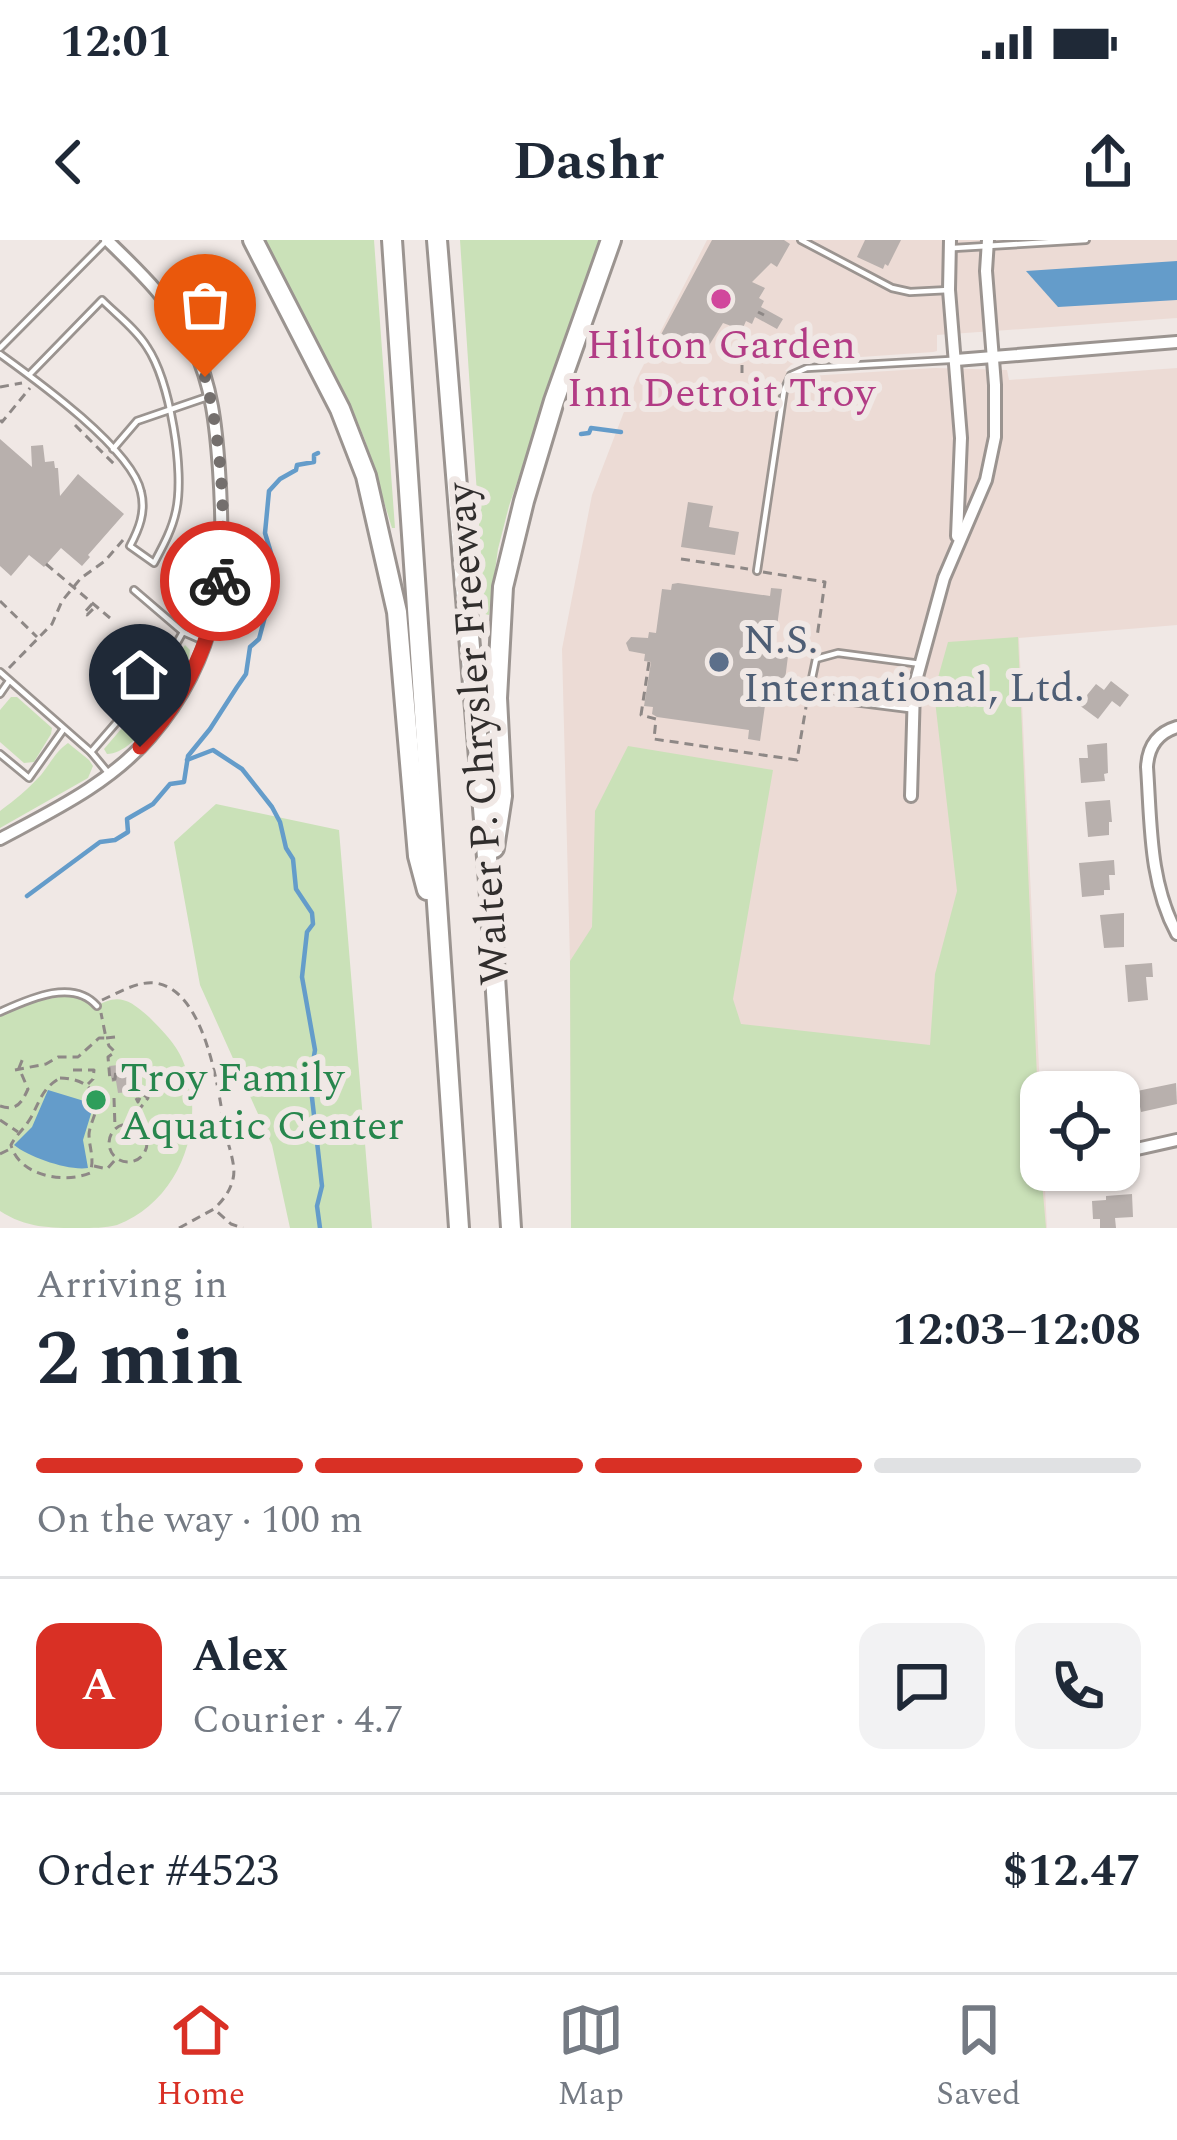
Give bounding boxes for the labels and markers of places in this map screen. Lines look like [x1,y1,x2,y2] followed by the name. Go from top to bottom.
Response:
[154,254,256,377] pin
[708,286,734,312] marker: Hilton Garden Inn Detroit Troy
[567,314,877,425] place label: Hilton Garden Inn Detroit Troy
[743,609,1084,720] place label: N.S. International, Ltd.
[89,624,191,747] pin
[706,649,732,675] marker: N.S. International, Ltd.
[120,1047,404,1158] place label: Troy Family Aquatic Center
[83,1087,109,1113] marker: Troy Family Aquatic Center

